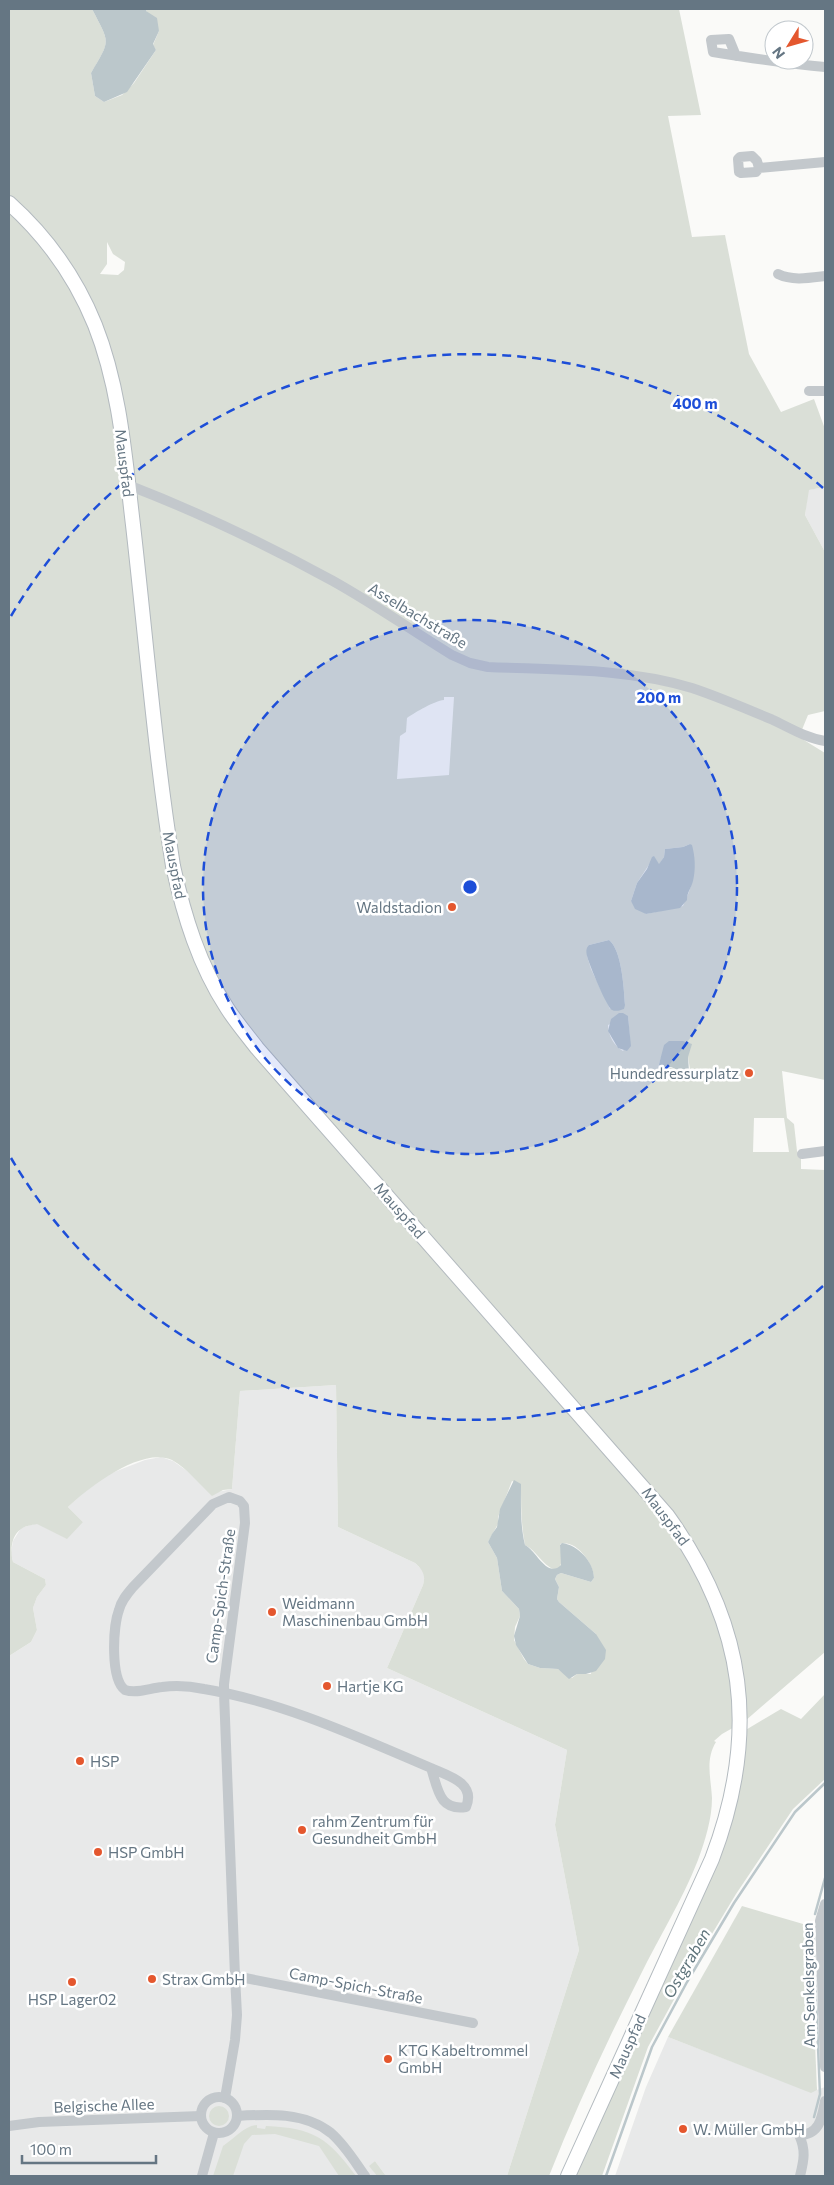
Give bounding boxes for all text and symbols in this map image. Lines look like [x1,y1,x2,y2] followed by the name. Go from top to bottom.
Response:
[764,20,814,70] north arrow
[768,44,788,62] text: N
[672,394,718,412] text: 400 m
[112,428,138,498] street label: Mauspfad
[365,578,471,652] street label: Asselbachstraße
[637,688,681,706] text: 200 m
[160,830,190,900] street label: Mauspfad
[461,878,479,896] centre of rings
[356,898,442,916] place label: Waldstadion
[446,901,458,913] marker: Waldstadion
[610,1064,739,1082] place label: Hundedressurplatz
[743,1067,755,1079] marker: Hundedressurplatz
[371,1178,429,1242] street label: Mauspfad
[638,1483,694,1549] street label: Mauspfad
[202,1527,238,1664] street label: Camp-Spich-Straße
[282,1594,428,1629] place label: Weidmann Maschinenbau GmbH
[266,1606,278,1618] marker: Weidmann Maschinenbau GmbH
[337,1677,403,1695] place label: Hartje KG
[321,1680,333,1692] marker: Hartje KG
[90,1752,119,1770] place label: HSP
[74,1755,86,1767] marker: HSP
[312,1812,437,1847] place label: rahm Zentrum für Gesundheit GmbH
[296,1824,308,1836] marker: rahm Zentrum für Gesundheit GmbH
[108,1843,185,1861] place label: HSP GmbH
[92,1846,104,1858] marker: HSP GmbH
[798,1922,818,2048] street label: Am Senkelsgraben
[658,1925,714,2001] water label: Ostgraben
[288,1963,424,2007] street label: Camp-Spich-Straße
[162,1970,246,1988] place label: Strax GmbH
[146,1973,158,1985] marker: Strax GmbH
[66,1976,78,1988] marker: HSP Lager02
[28,1990,116,2008] place label: HSP Lager02
[605,2011,649,2081] street label: Mauspfad
[398,2041,528,2076] place label: KTG Kabeltrommel GmbH
[382,2053,394,2065] marker: KTG Kabeltrommel GmbH
[53,2094,155,2116] street label: Belgische Allee
[693,2120,805,2138] place label: W. Müller GmbH
[677,2123,689,2135] marker: W. Müller GmbH
[22,2132,156,2164] scale bar
[30,2140,72,2158] text: 100 m

